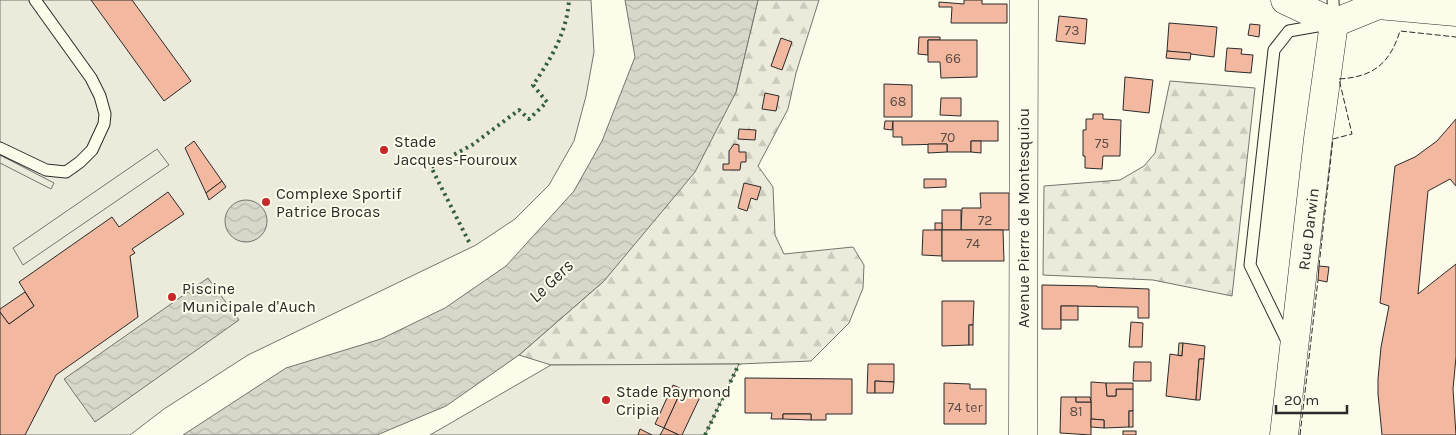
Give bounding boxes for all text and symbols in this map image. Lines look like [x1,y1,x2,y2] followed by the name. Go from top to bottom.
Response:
[1065,22,1079,39] house number: 73
[945,50,961,67] house number: 66
[890,93,906,110] house number: 68
[1014,108,1033,328] street label: Avenue Pierre de Montesquiou
[941,129,955,146] house number: 70
[394,132,518,169] place label: Stade Jacques-Fouroux
[1095,135,1109,152] house number: 75
[378,144,390,156] marker: Stade Jacques-Fouroux
[276,184,402,221] place label: Complexe Sportif Patrice Brocas
[1294,187,1323,271] street label: Rue Darwin
[260,196,272,208] marker: Complexe Sportif Patrice Brocas
[978,212,992,229] house number: 72
[966,235,980,252] house number: 74
[524,255,578,307] water label: Le Gers
[182,279,316,316] place label: Piscine Municipale d'Auch
[166,291,178,303] marker: Piscine Municipale d'Auch
[616,382,731,419] place label: Stade Raymond Cripia
[1276,382,1347,414] scale bar
[1284,391,1319,409] text: 20 m
[600,394,612,406] marker: Stade Raymond Cripia
[947,399,984,416] house number: 74 ter
[1069,403,1083,420] house number: 81

